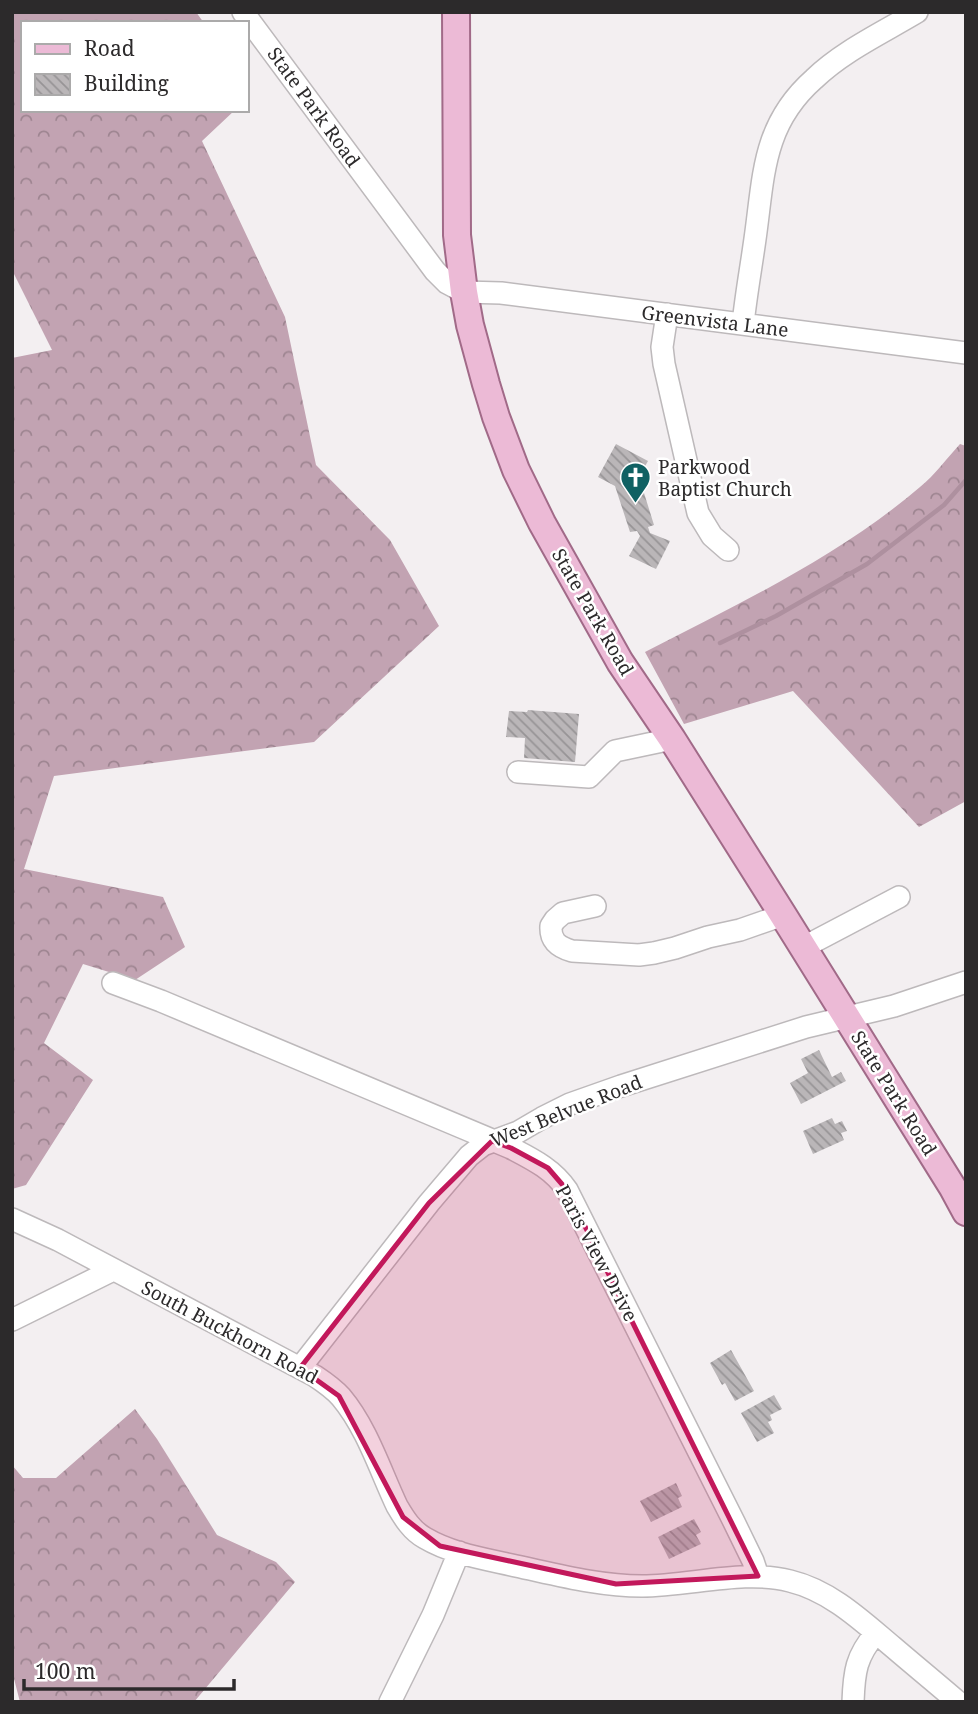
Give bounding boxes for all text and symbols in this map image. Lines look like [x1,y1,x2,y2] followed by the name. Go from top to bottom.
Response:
[21,21,248,112] legend
[84,34,135,62] text: Road
[262,42,367,173] street label: State Park Road
[84,69,169,97] text: Building
[640,299,790,343] street label: Greenvista Lane
[658,454,792,502] place label: Parkwood Baptist Church
[618,461,652,505] church icon: Parkwood Baptist Church
[546,544,640,680] street label: State Park Road
[845,1026,943,1161] street label: State Park Road
[486,1069,646,1153] street label: West Belvue Road
[550,1180,644,1326] street label: Paris View Drive
[137,1274,323,1390] street label: South Buckhorn Road
[24,1648,234,1692] scale bar
[35,1657,96,1685] text: 100 m

